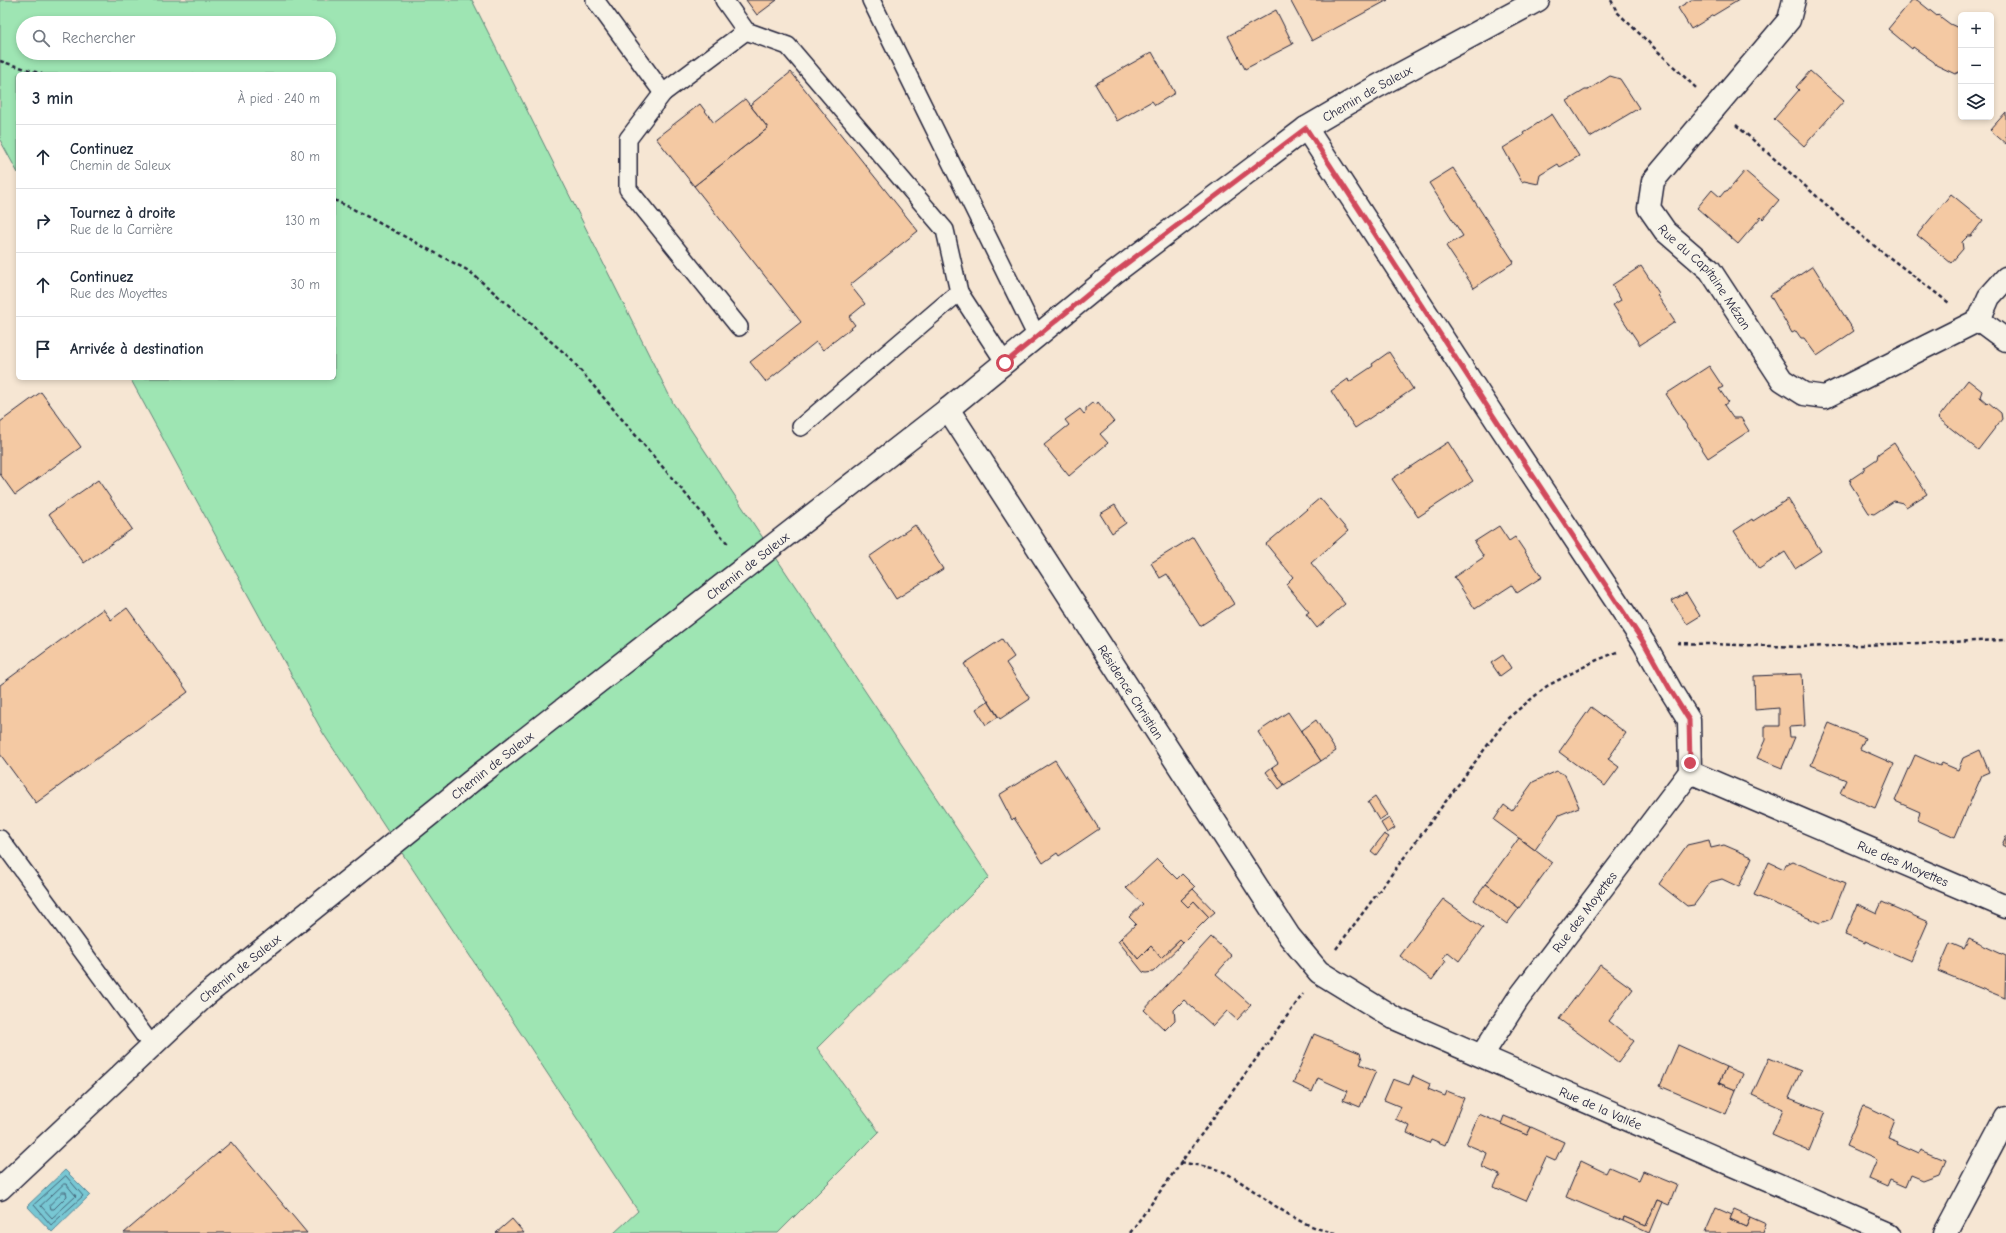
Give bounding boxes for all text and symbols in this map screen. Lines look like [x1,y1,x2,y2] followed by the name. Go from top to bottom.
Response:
[1958,12,1994,120] map controls
[1958,12,1994,48] button: +
[16,16,336,60] search box
[30,27,52,49] icon: search
[62,29,135,47] text: Rechercher
[1958,48,1994,84] button: −
[1319,61,1415,124] street label: Chemin de Saleux
[1958,84,1994,120] button: layers
[32,89,73,108] text: 3 min
[238,91,320,106] text: À pied · 240 m
[70,140,133,158] text: Continuez
[32,146,54,168] icon: ahead
[290,149,320,164] text: 80 m
[70,158,170,173] text: Chemin de Saleux
[70,204,175,222] text: Tournez à droite
[32,210,54,232] icon: right
[285,213,320,228] text: 130 m
[1655,221,1754,332] street label: Rue du Capitaine Mézan
[70,222,173,237] text: Rue de la Carrière
[70,268,133,286] text: Continuez
[32,274,54,296] icon: ahead
[290,277,320,292] text: 30 m
[70,286,167,301] text: Rue des Moyettes
[32,338,54,360] icon: arrive
[70,340,204,358] text: Arrivée à destination
[996,354,1014,372] route start
[703,528,792,602] street label: Chemin de Saleux
[1095,642,1167,742] street label: Résidence Christian
[448,728,537,802] street label: Chemin de Saleux
[1681,754,1699,772] route end
[1855,837,1951,889] street label: Rue des Moyettes
[1549,868,1619,955] street label: Rue des Moyettes
[196,930,284,1005] street label: Chemin de Saleux
[1557,1083,1645,1133] street label: Rue de la Vallée

